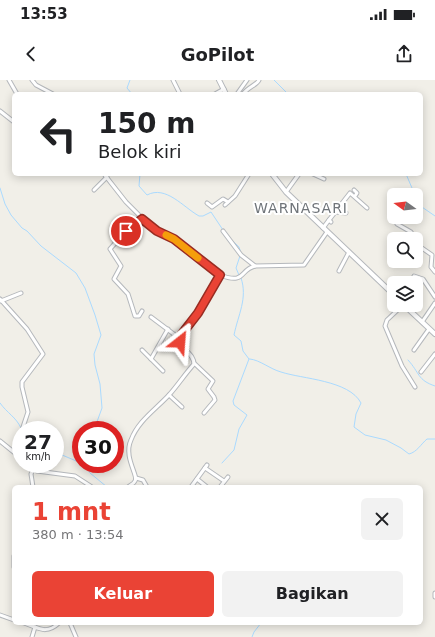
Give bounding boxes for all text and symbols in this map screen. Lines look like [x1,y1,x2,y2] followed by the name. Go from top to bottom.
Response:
[20,5,68,23] text: 13:53
[20,43,42,65] icon: back
[393,43,415,65] icon: share
[181,44,254,65] text: GoPilot
[98,107,195,140] text: 150 m
[32,108,84,160] icon: left
[98,141,181,162] text: Belok kiri
[387,188,423,224] north arrow
[387,188,423,312] map controls
[254,200,348,216] district label: WARNASARI
[109,214,143,248] pin
[115,220,137,242] icon: arrive
[387,232,423,268] button: search
[387,276,423,312] button: layers
[159,321,201,363] position arrow
[72,421,124,473] speed limit sign: 30
[24,430,52,454] text: 27
[25,451,51,462] text: km/h
[32,498,111,526] text: 1 mnt
[361,498,403,540] button: close
[32,527,123,542] text: 380 m · 13:54
[32,571,214,617] button: Keluar
[222,571,403,617] button: Bagikan

